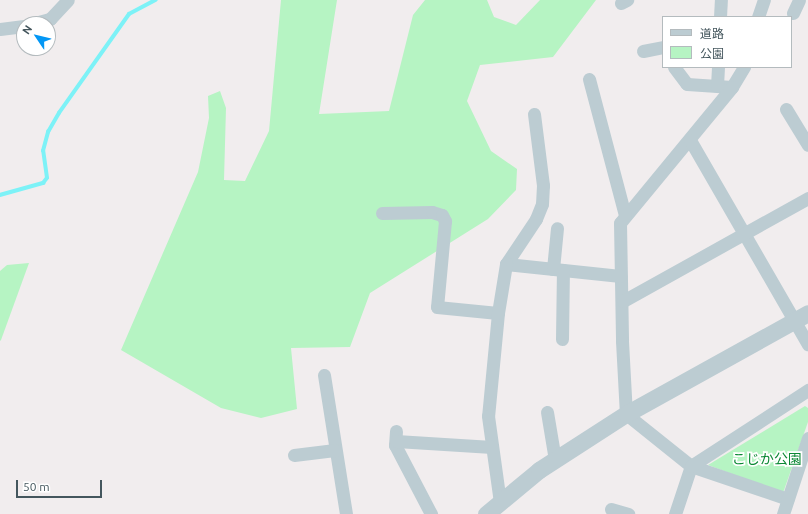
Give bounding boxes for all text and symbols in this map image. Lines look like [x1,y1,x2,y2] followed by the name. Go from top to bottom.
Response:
[16,16,56,56] north arrow
[662,16,792,68] legend
[20,23,34,36] text: N
[700,27,724,40] text: 道路
[700,47,724,60] text: 公園
[732,451,802,467] park label: こじか公園
[18,472,104,498] scale bar
[23,480,50,493] text: 50 m

